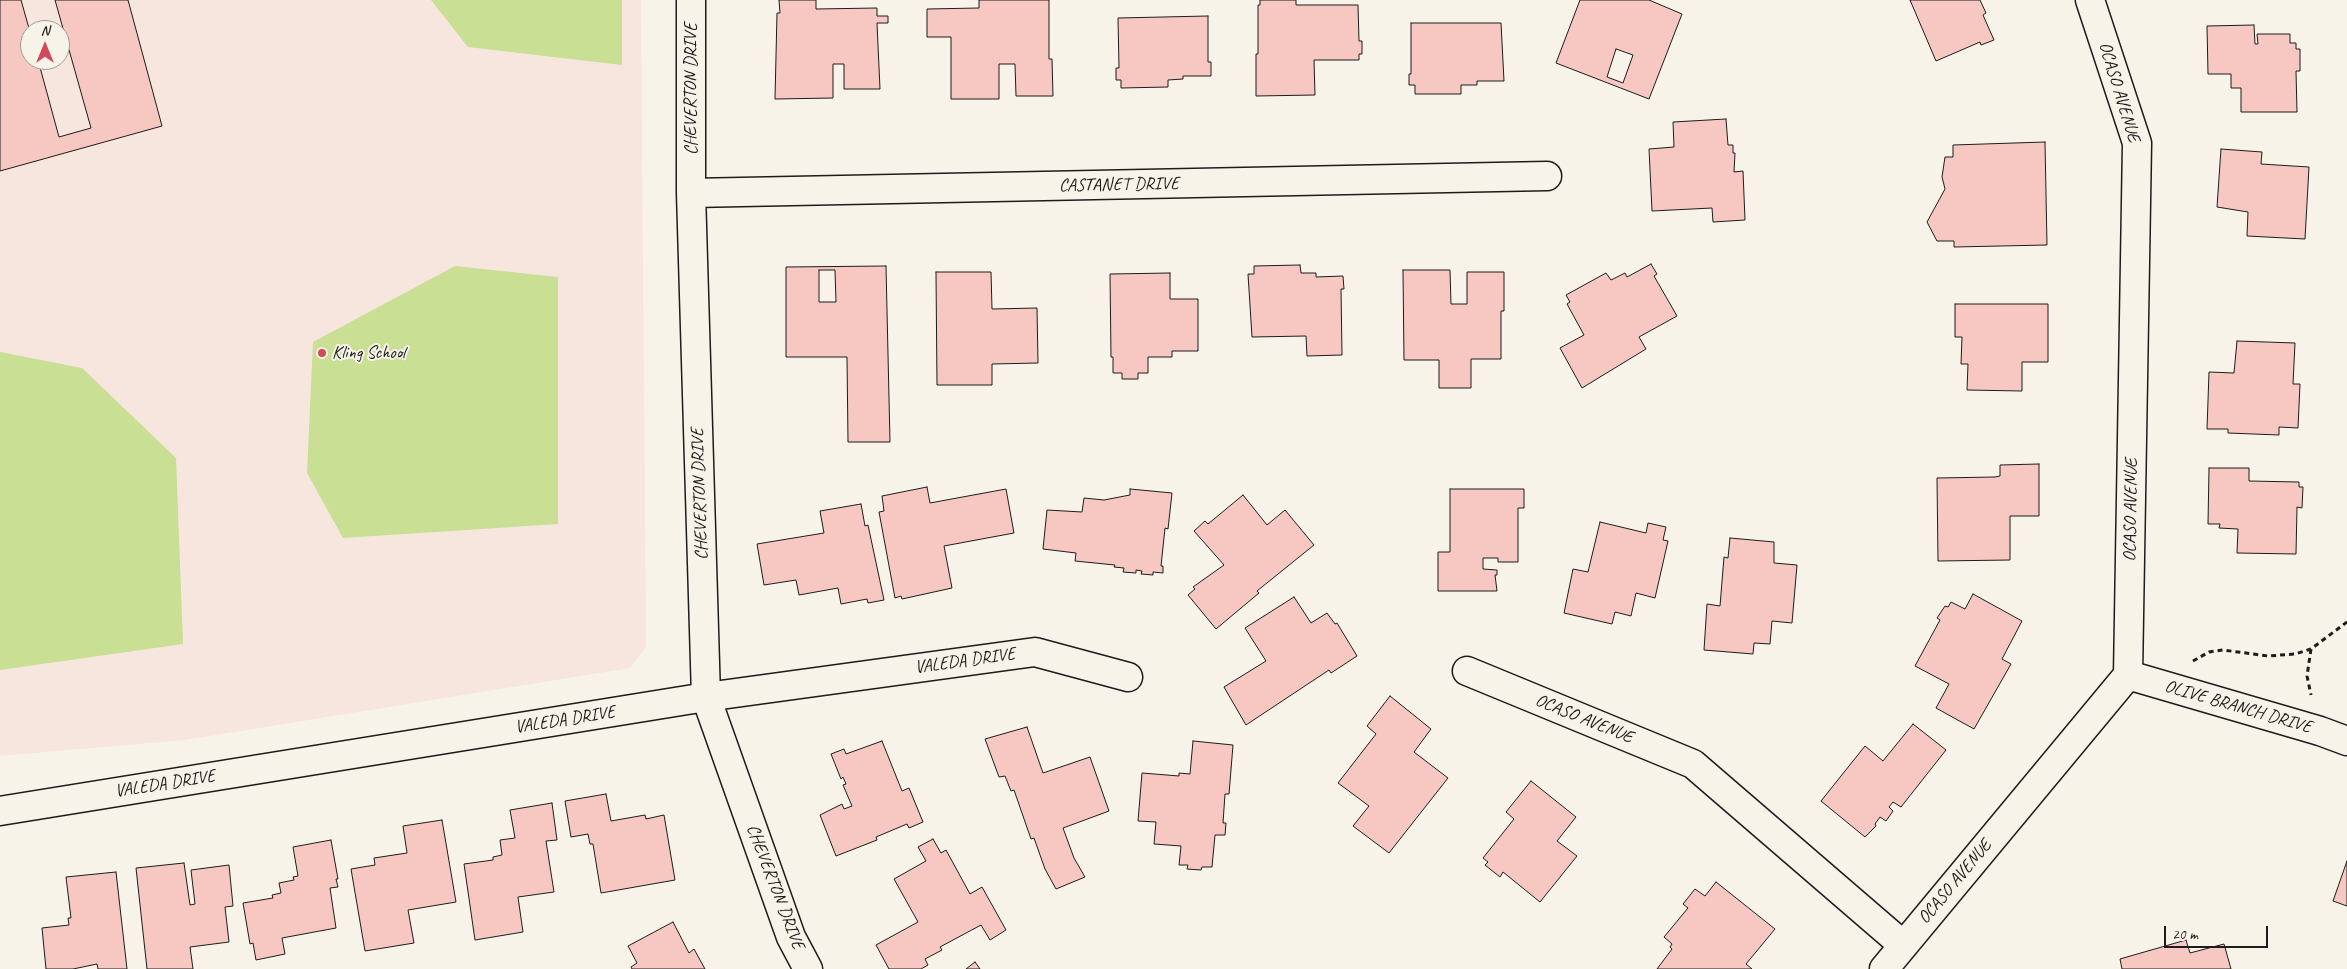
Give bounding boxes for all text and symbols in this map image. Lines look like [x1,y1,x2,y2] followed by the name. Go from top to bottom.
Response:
[20,20,70,70] north arrow
[41,22,49,39] text: N
[680,23,702,155] street label: CHEVERTON DRIVE
[2094,39,2144,145] street label: OCASO AVENUE
[1059,173,1179,197] street label: CASTANET DRIVE
[332,342,405,364] place label: Kling School
[316,347,328,359] marker: Kling School
[687,428,713,560] street label: CHEVERTON DRIVE
[2119,458,2143,562] street label: OCASO AVENUE
[913,643,1017,679] street label: VALEDA DRIVE
[2162,676,2314,738] street label: OLIVE BRANCH DRIVE
[1532,690,1636,748] street label: OCASO AVENUE
[513,701,617,739] street label: VALEDA DRIVE
[113,765,217,803] street label: VALEDA DRIVE
[741,821,809,953] street label: CHEVERTON DRIVE
[1914,835,1996,929] street label: OCASO AVENUE
[2167,916,2271,948] scale bar
[2172,925,2198,944] text: 20 m

